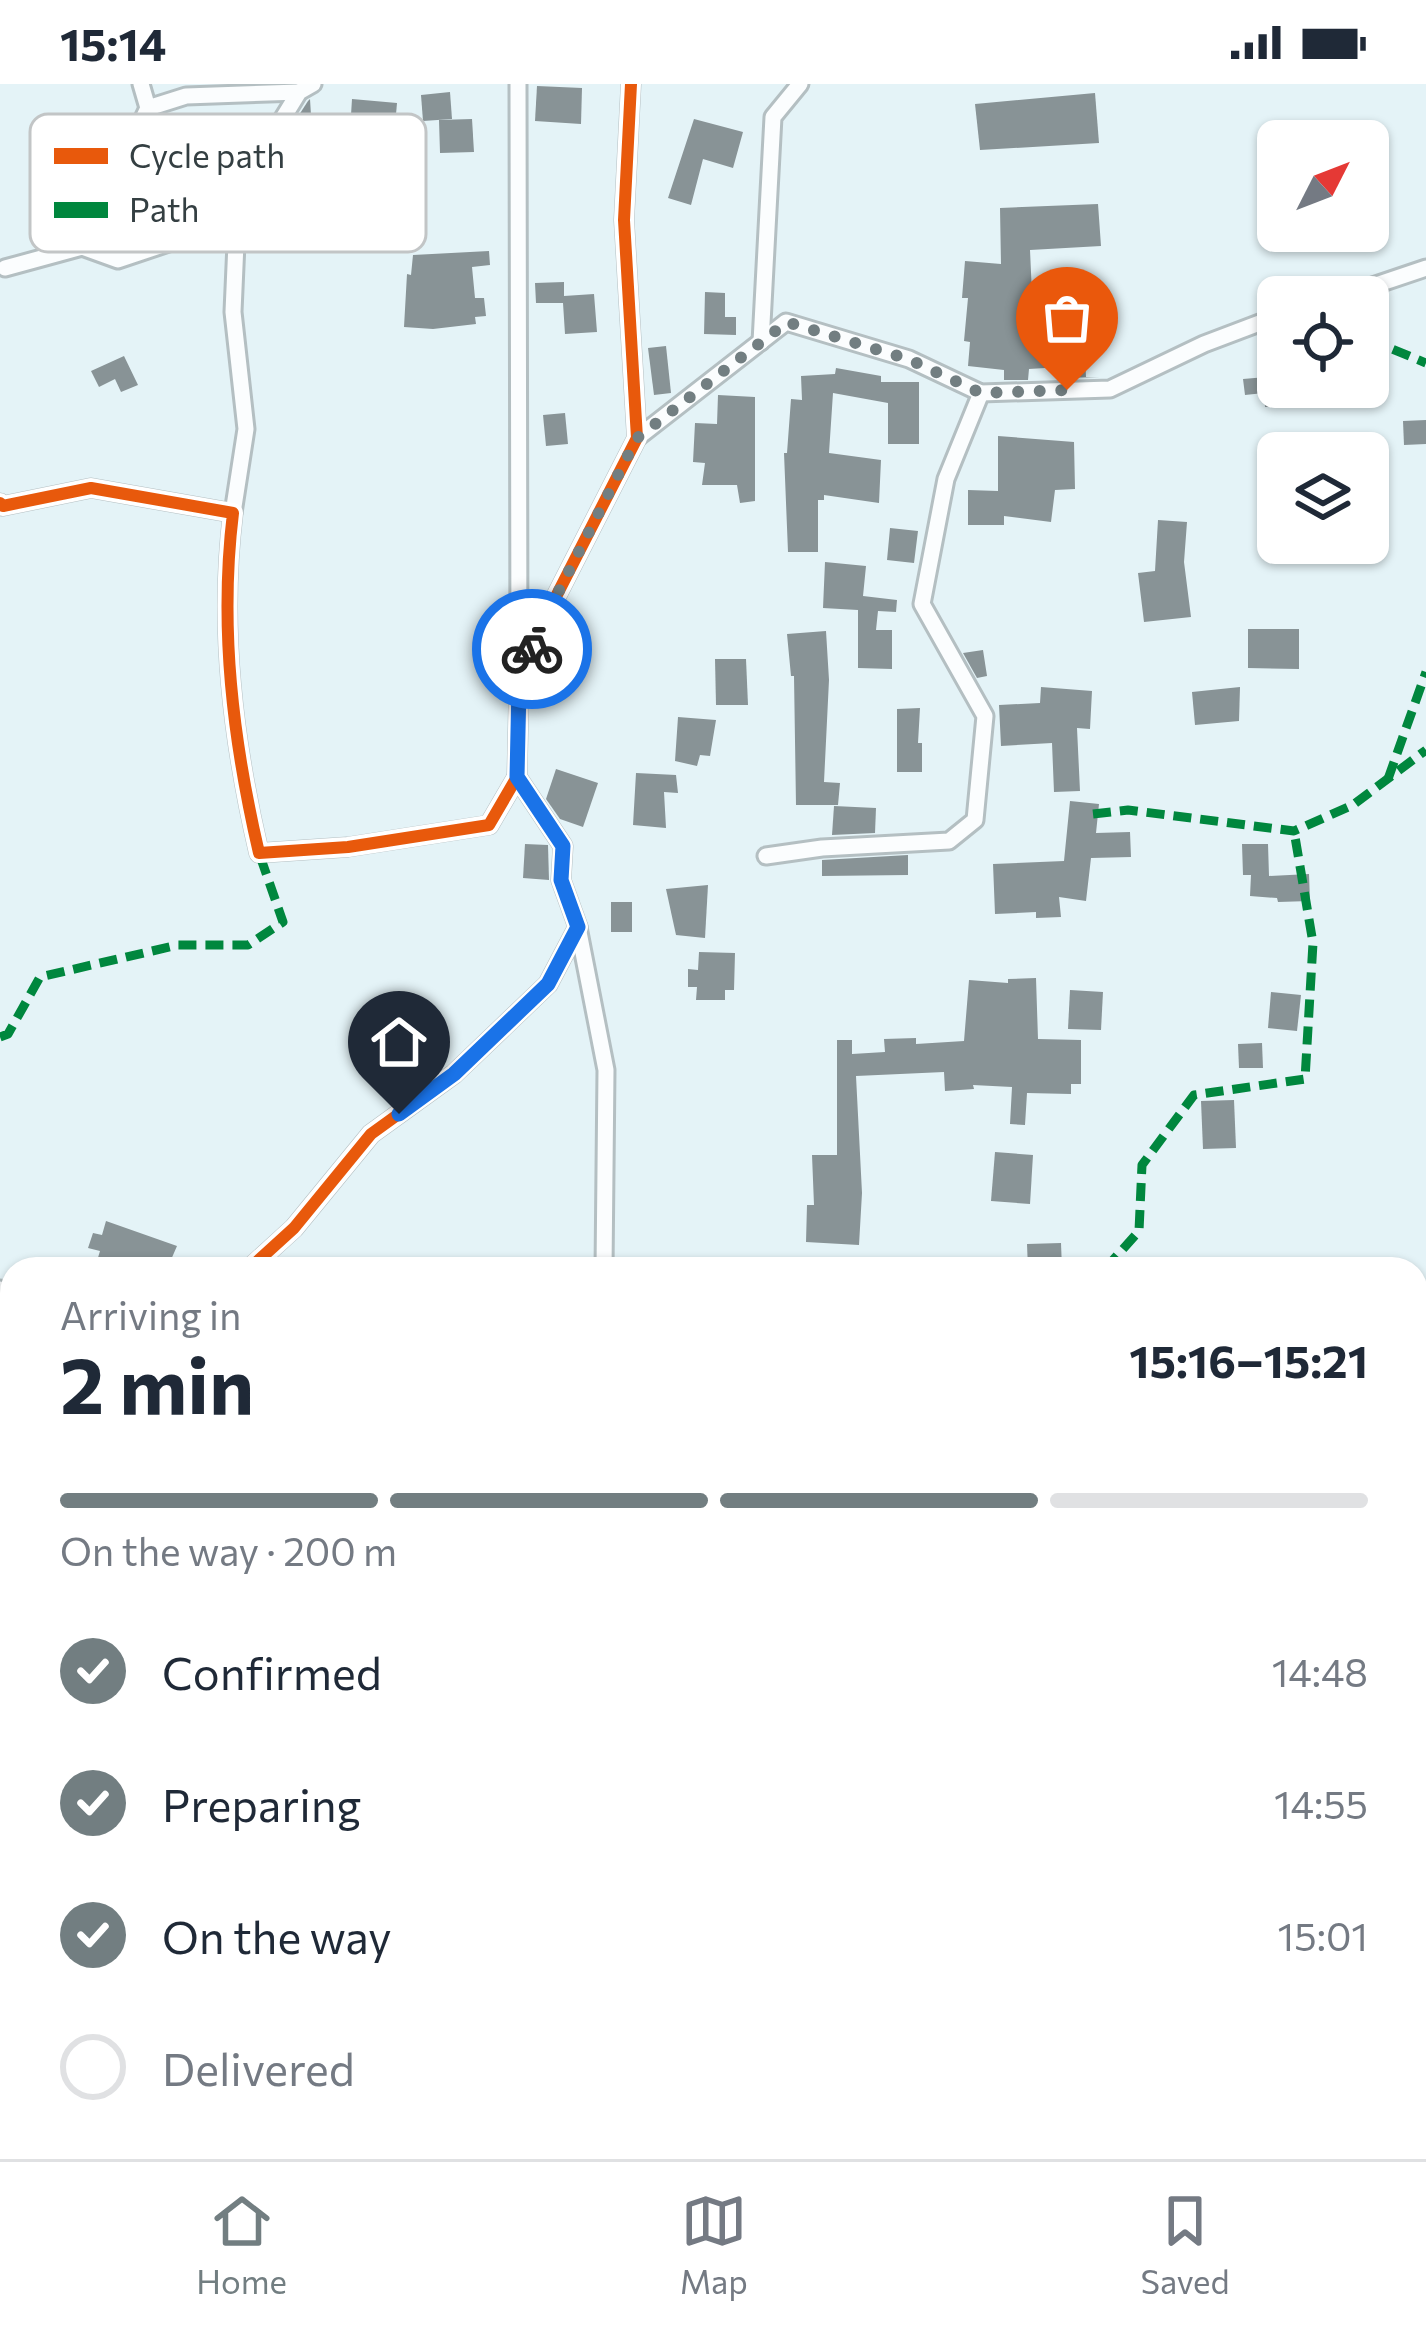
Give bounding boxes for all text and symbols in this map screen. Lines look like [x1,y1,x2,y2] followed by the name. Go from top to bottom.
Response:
[60,15,166,70] text: 15:14
[30,114,426,252] legend
[1257,120,1389,252] north arrow
[1257,120,1389,564] map controls
[129,134,285,175] text: Cycle path
[129,188,199,229] text: Path
[1016,267,1118,390] pin
[1257,276,1389,408] button: locate
[1034,285,1100,351] icon: bag
[1257,432,1389,564] button: layers
[472,589,592,709] courier
[499,616,565,682] icon: bike
[348,991,450,1114] pin
[366,1009,432,1075] icon: home
[60,1290,241,1338] text: Arriving in
[1129,1332,1368,1387] text: 15:16–15:21
[60,1335,254,1430] text: 2 min
[60,1526,397,1574] text: On the way · 200 m
[60,1638,126,1704] icon: check
[162,1644,382,1699] text: Confirmed
[1272,1647,1368,1695] text: 14:48
[60,1770,126,1836] icon: check
[162,1776,361,1831] text: Preparing
[1274,1779,1368,1827] text: 14:55
[60,1902,126,1968] icon: check
[162,1908,392,1963] text: On the way
[1278,1911,1368,1959] text: 15:01
[162,2040,355,2095] text: Delivered
[196,2188,287,2301] tab: Home
[680,2188,748,2301] tab: Map
[1141,2188,1230,2301] tab: Saved

